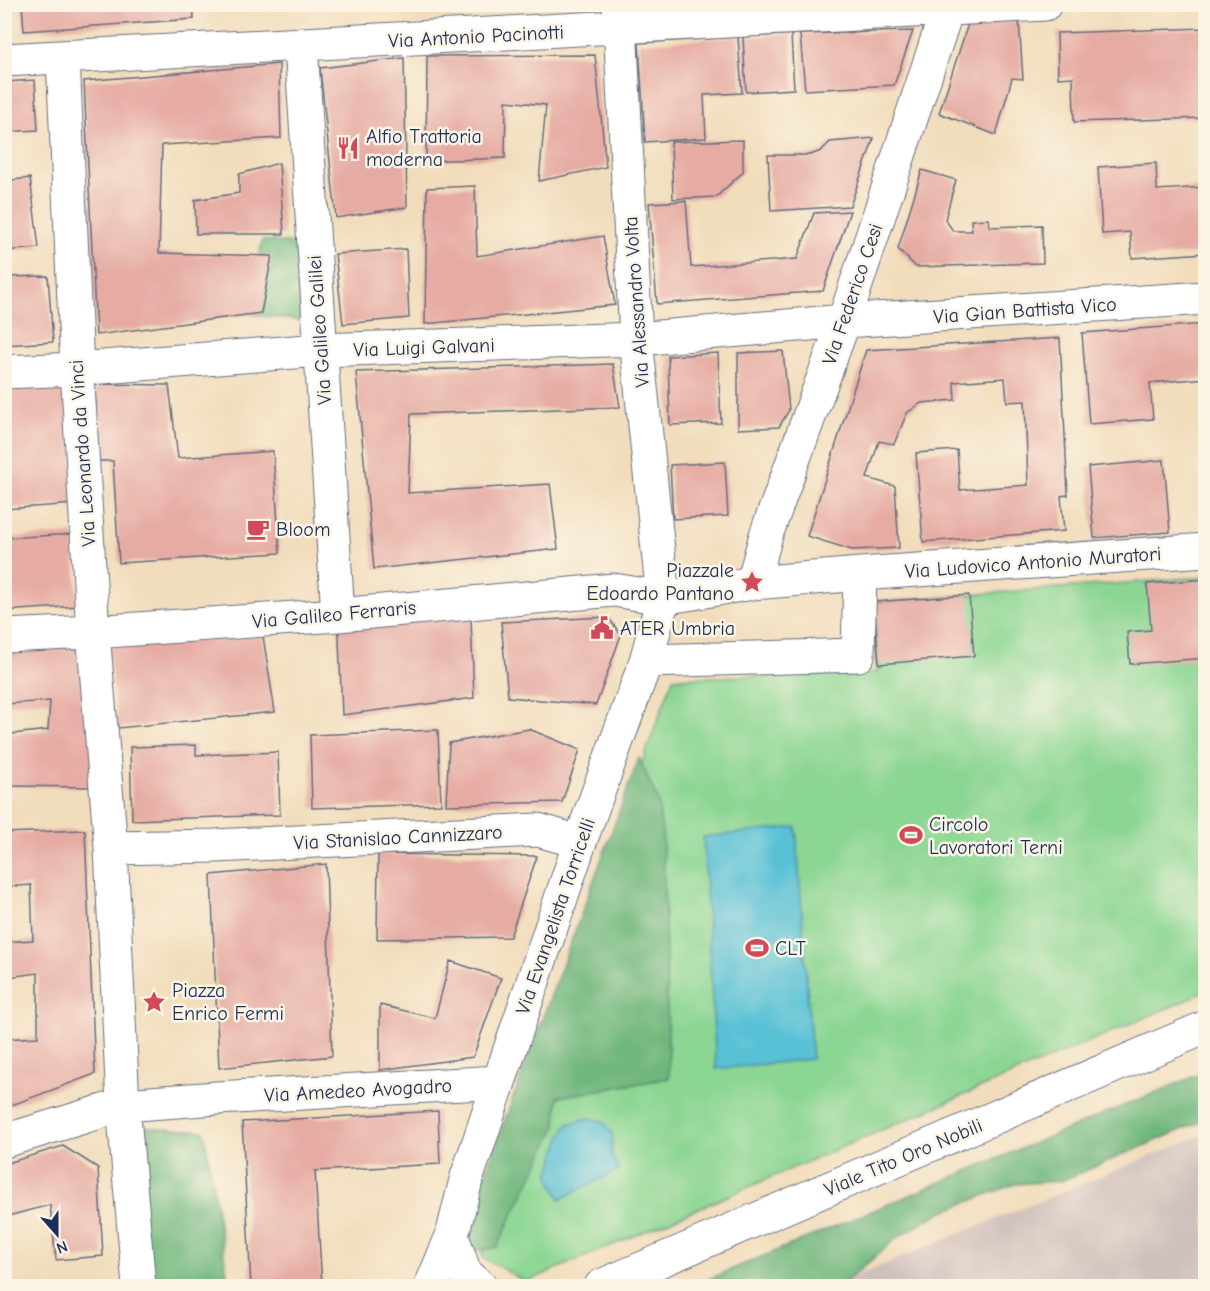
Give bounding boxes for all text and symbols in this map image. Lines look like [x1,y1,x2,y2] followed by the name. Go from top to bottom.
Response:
[388,20,564,53] street label: Via Antonio Pacinotti
[366,125,482,171] place label: Alfio Trattoria moderna
[335,135,361,161] restaurant icon: Alfio Trattoria moderna
[619,216,654,388] street label: Via Alessandro Volta
[818,221,887,368] street label: Via Federico Cesi
[303,254,336,406] street label: Via Galileo Galilei
[933,293,1118,328] street label: Via Gian Battista Vico
[353,334,495,361] street label: Via Luigi Galvani
[64,359,101,547] street label: Via Leonardo da Vinci
[245,516,271,542] cafe icon: Bloom
[276,518,330,541] place label: Bloom
[904,542,1162,583] street label: Via Ludovico Antonio Muratori
[586,559,734,605] place label: Piazzale Edoardo Pantano
[739,569,765,595] place icon: Piazzale Edoardo Pantano
[251,596,417,633] street label: Via Galileo Ferraris
[589,615,615,641] public building icon: ATER Umbria
[620,617,735,640] place label: ATER Umbria
[929,813,1063,859] place label: Circolo Lavoratori Terni
[511,815,600,1017] street label: Via Evangelista Torricelli
[293,821,503,854] street label: Via Stanislao Cannizzaro
[898,822,924,848] sports icon: Circolo Lavoratori Terni
[744,935,770,961] sports icon: CLT
[775,937,806,960] place label: CLT
[172,979,284,1025] place label: Piazza Enrico Fermi
[141,989,167,1015] place icon: Piazza Enrico Fermi
[263,1074,453,1107] street label: Via Amedeo Avogadro
[821,1114,986,1201] street label: Viale Tito Oro Nobili
[27,1204,87,1264] north arrow
[54,1237,70,1257] text: N

